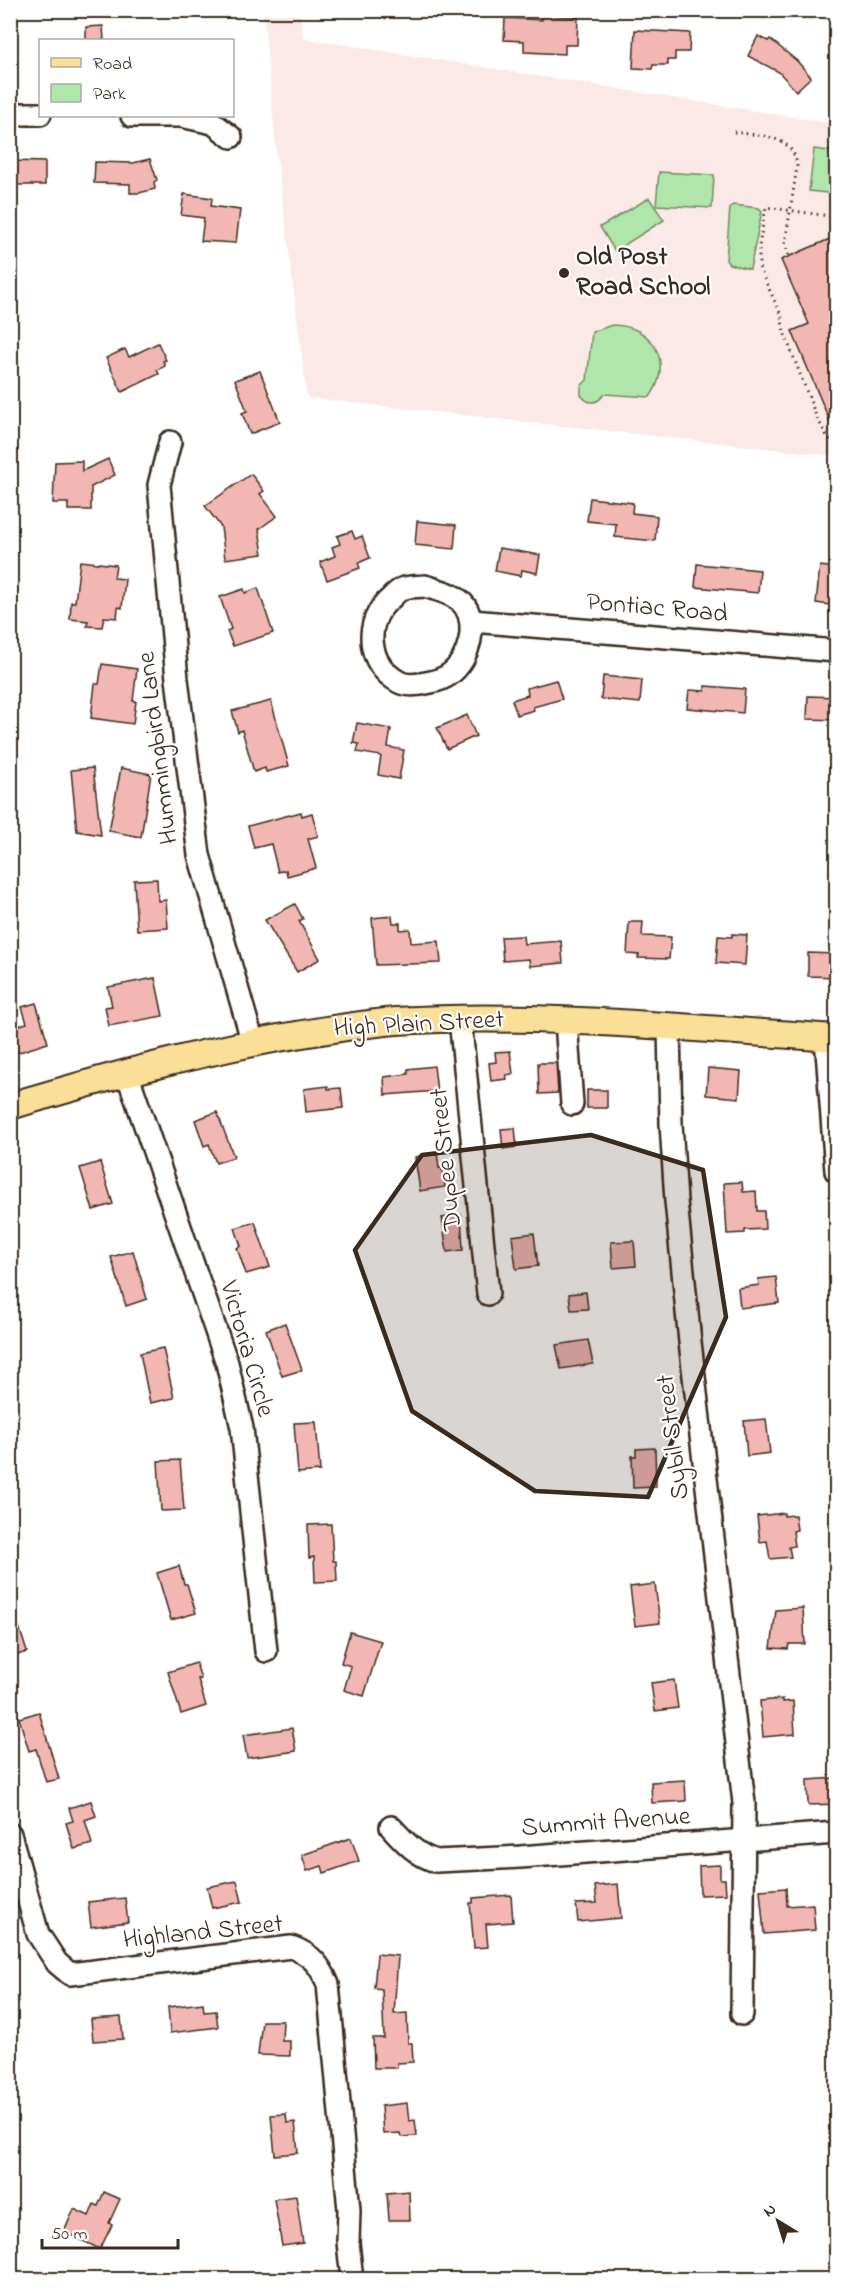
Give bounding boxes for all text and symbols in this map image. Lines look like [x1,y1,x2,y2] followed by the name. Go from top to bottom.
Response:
[39,39,234,117] legend
[93,52,132,78] text: Road
[93,82,126,108] text: Park
[576,239,710,307] place label: Old Post Road School
[557,266,571,280] marker: Old Post Road School
[585,584,730,634] street label: Pontiac Road
[128,649,190,847] street label: Hummingbird Lane
[333,1002,505,1048] street label: High Plain Street
[421,1085,473,1233] street label: Dupee Street
[208,1276,284,1422] street label: Victoria Circle
[647,1372,701,1502] street label: Sybil Street
[520,1798,692,1848] street label: Summit Avenue
[121,1906,285,1960] street label: Highland Street
[748,2191,808,2251] north arrow
[758,2198,782,2224] text: N
[42,2212,178,2250] scale bar
[51,2222,88,2248] text: 50 m

